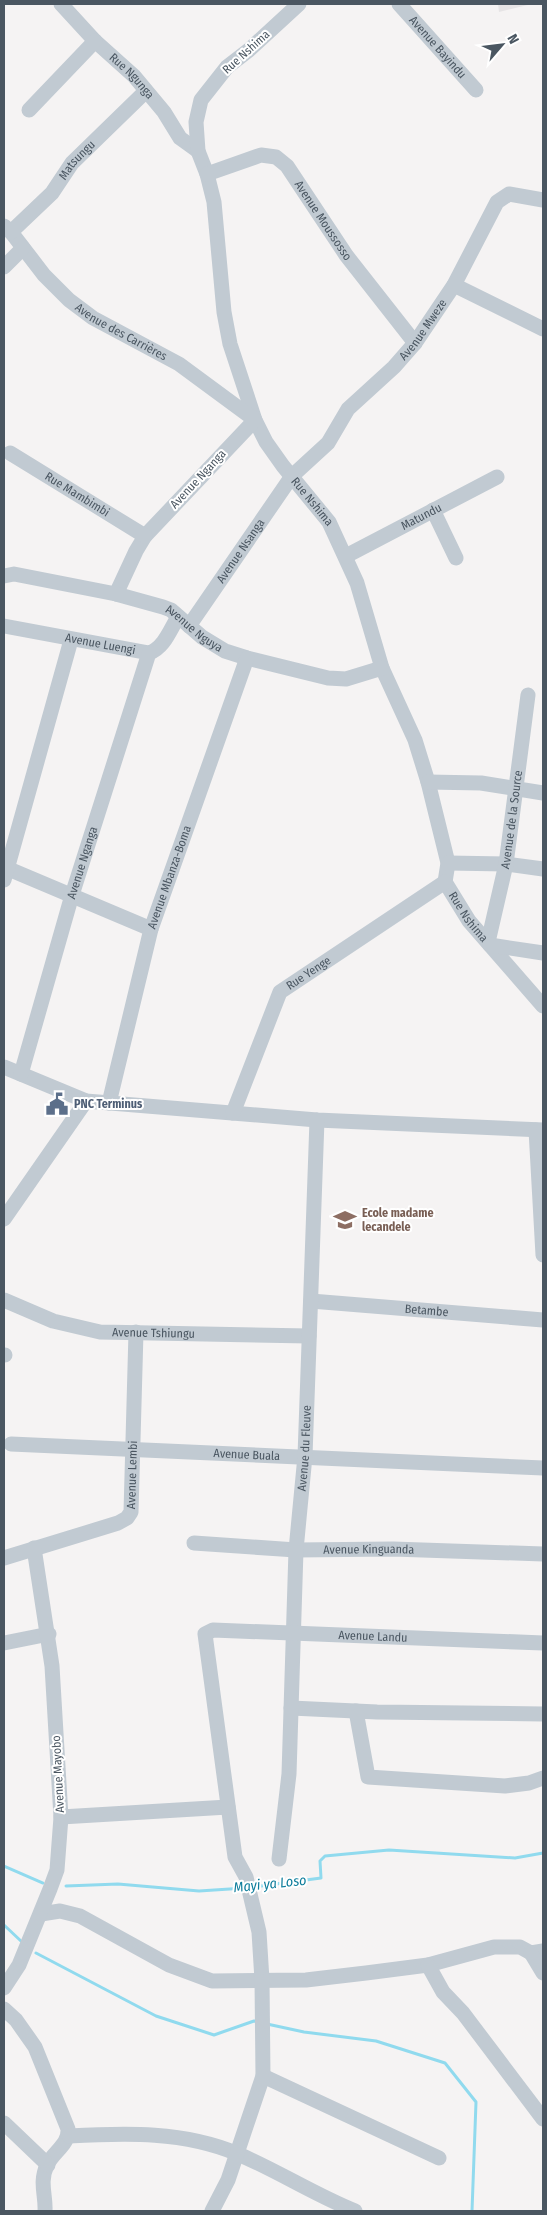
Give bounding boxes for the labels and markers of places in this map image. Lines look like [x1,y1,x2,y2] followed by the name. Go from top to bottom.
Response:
[44,1091,70,1117] public building icon: PNC Terminus
[74,1097,143,1111] place label: PNC Terminus
[362,1206,434,1234] place label: Ecole madame lecandele
[332,1207,358,1233] school or university icon: Ecole madame lecandele

